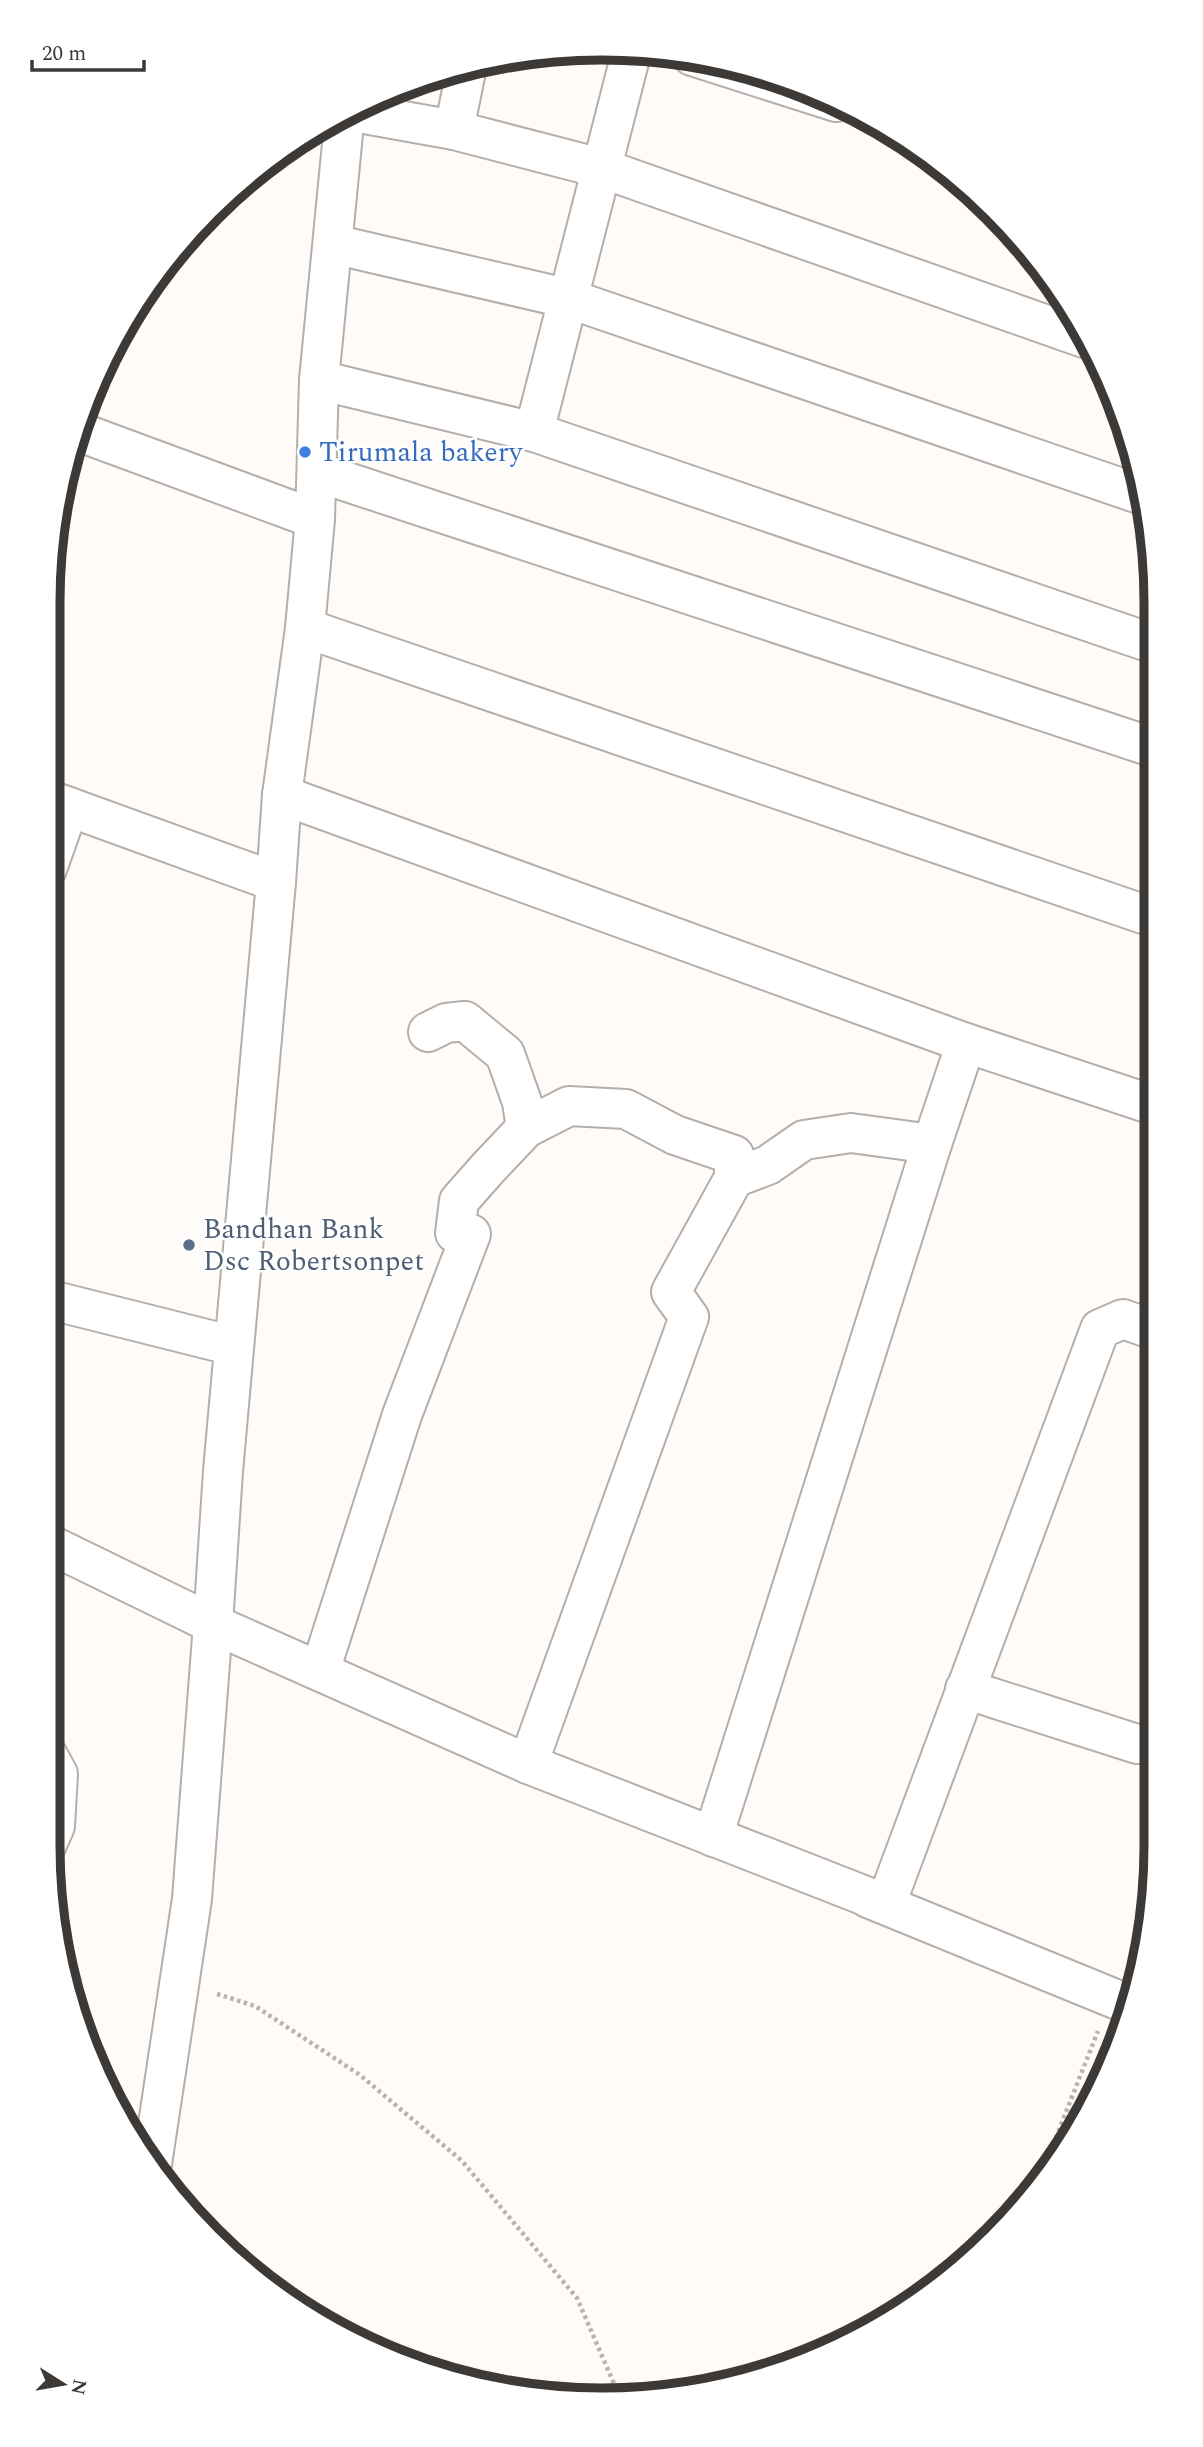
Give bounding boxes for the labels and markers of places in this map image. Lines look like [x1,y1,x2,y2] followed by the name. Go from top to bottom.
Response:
[319,431,524,474] place label: Tirumala bakery
[297,444,313,460] marker: Tirumala bakery
[203,1208,424,1283] place label: Bandhan Bank Dsc Robertsonpet
[181,1237,197,1253] marker: Bandhan Bank Dsc Robertsonpet

